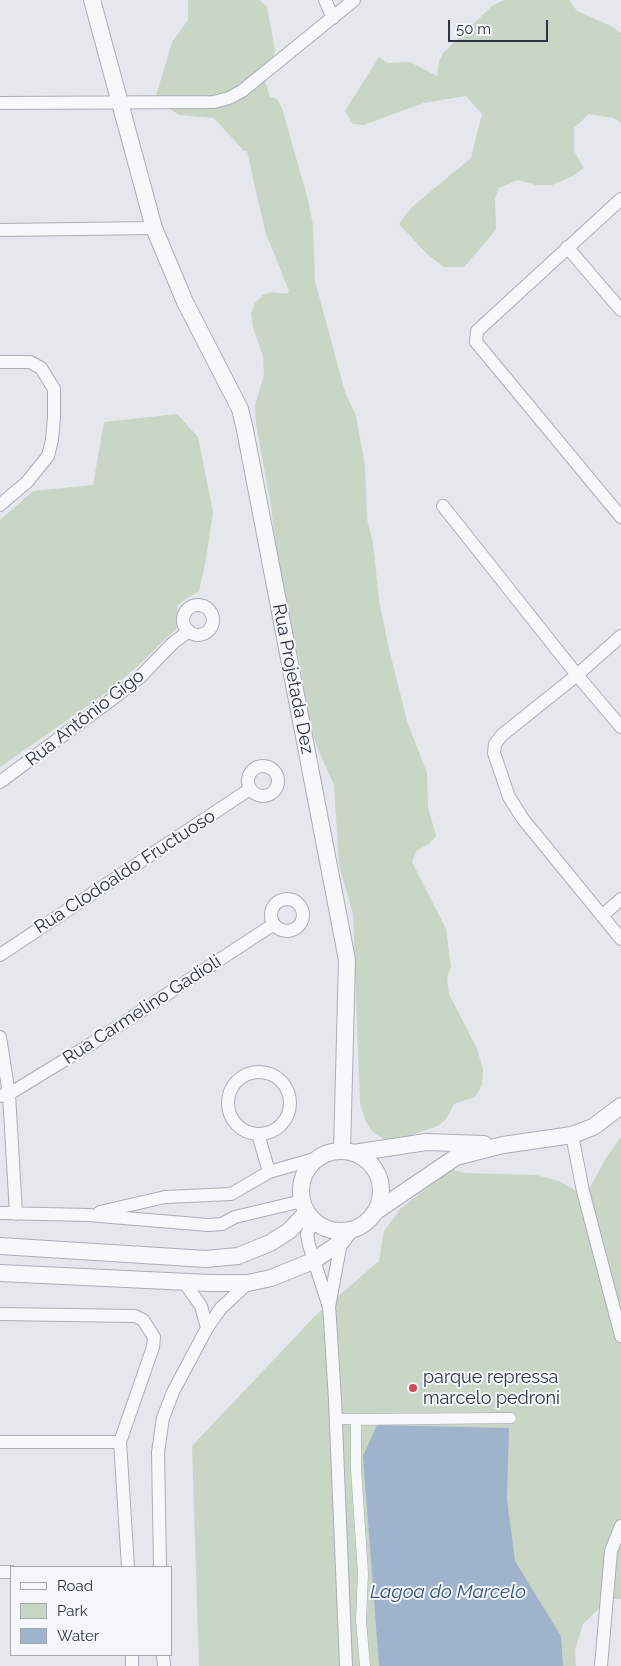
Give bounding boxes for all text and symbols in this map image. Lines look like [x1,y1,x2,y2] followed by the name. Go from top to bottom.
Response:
[451,10,551,42] scale bar
[456,20,491,38] text: 50 m
[268,602,318,756] street label: Rua Projetada Dez
[22,665,148,771] street label: Rua Antônio Gigo
[30,805,220,939] street label: Rua Clodoaldo Fructuoso
[59,951,225,1069] street label: Rua Carmelino Gadioli
[423,1367,560,1410] place label: parque repressa marcelo pedroni
[407,1382,419,1394] marker: parque repressa marcelo pedroni
[10,1566,172,1656] legend
[57,1577,93,1595] text: Road
[370,1581,526,1603] water label: Lagoa do Marcelo
[57,1602,88,1620] text: Park
[57,1627,99,1645] text: Water

